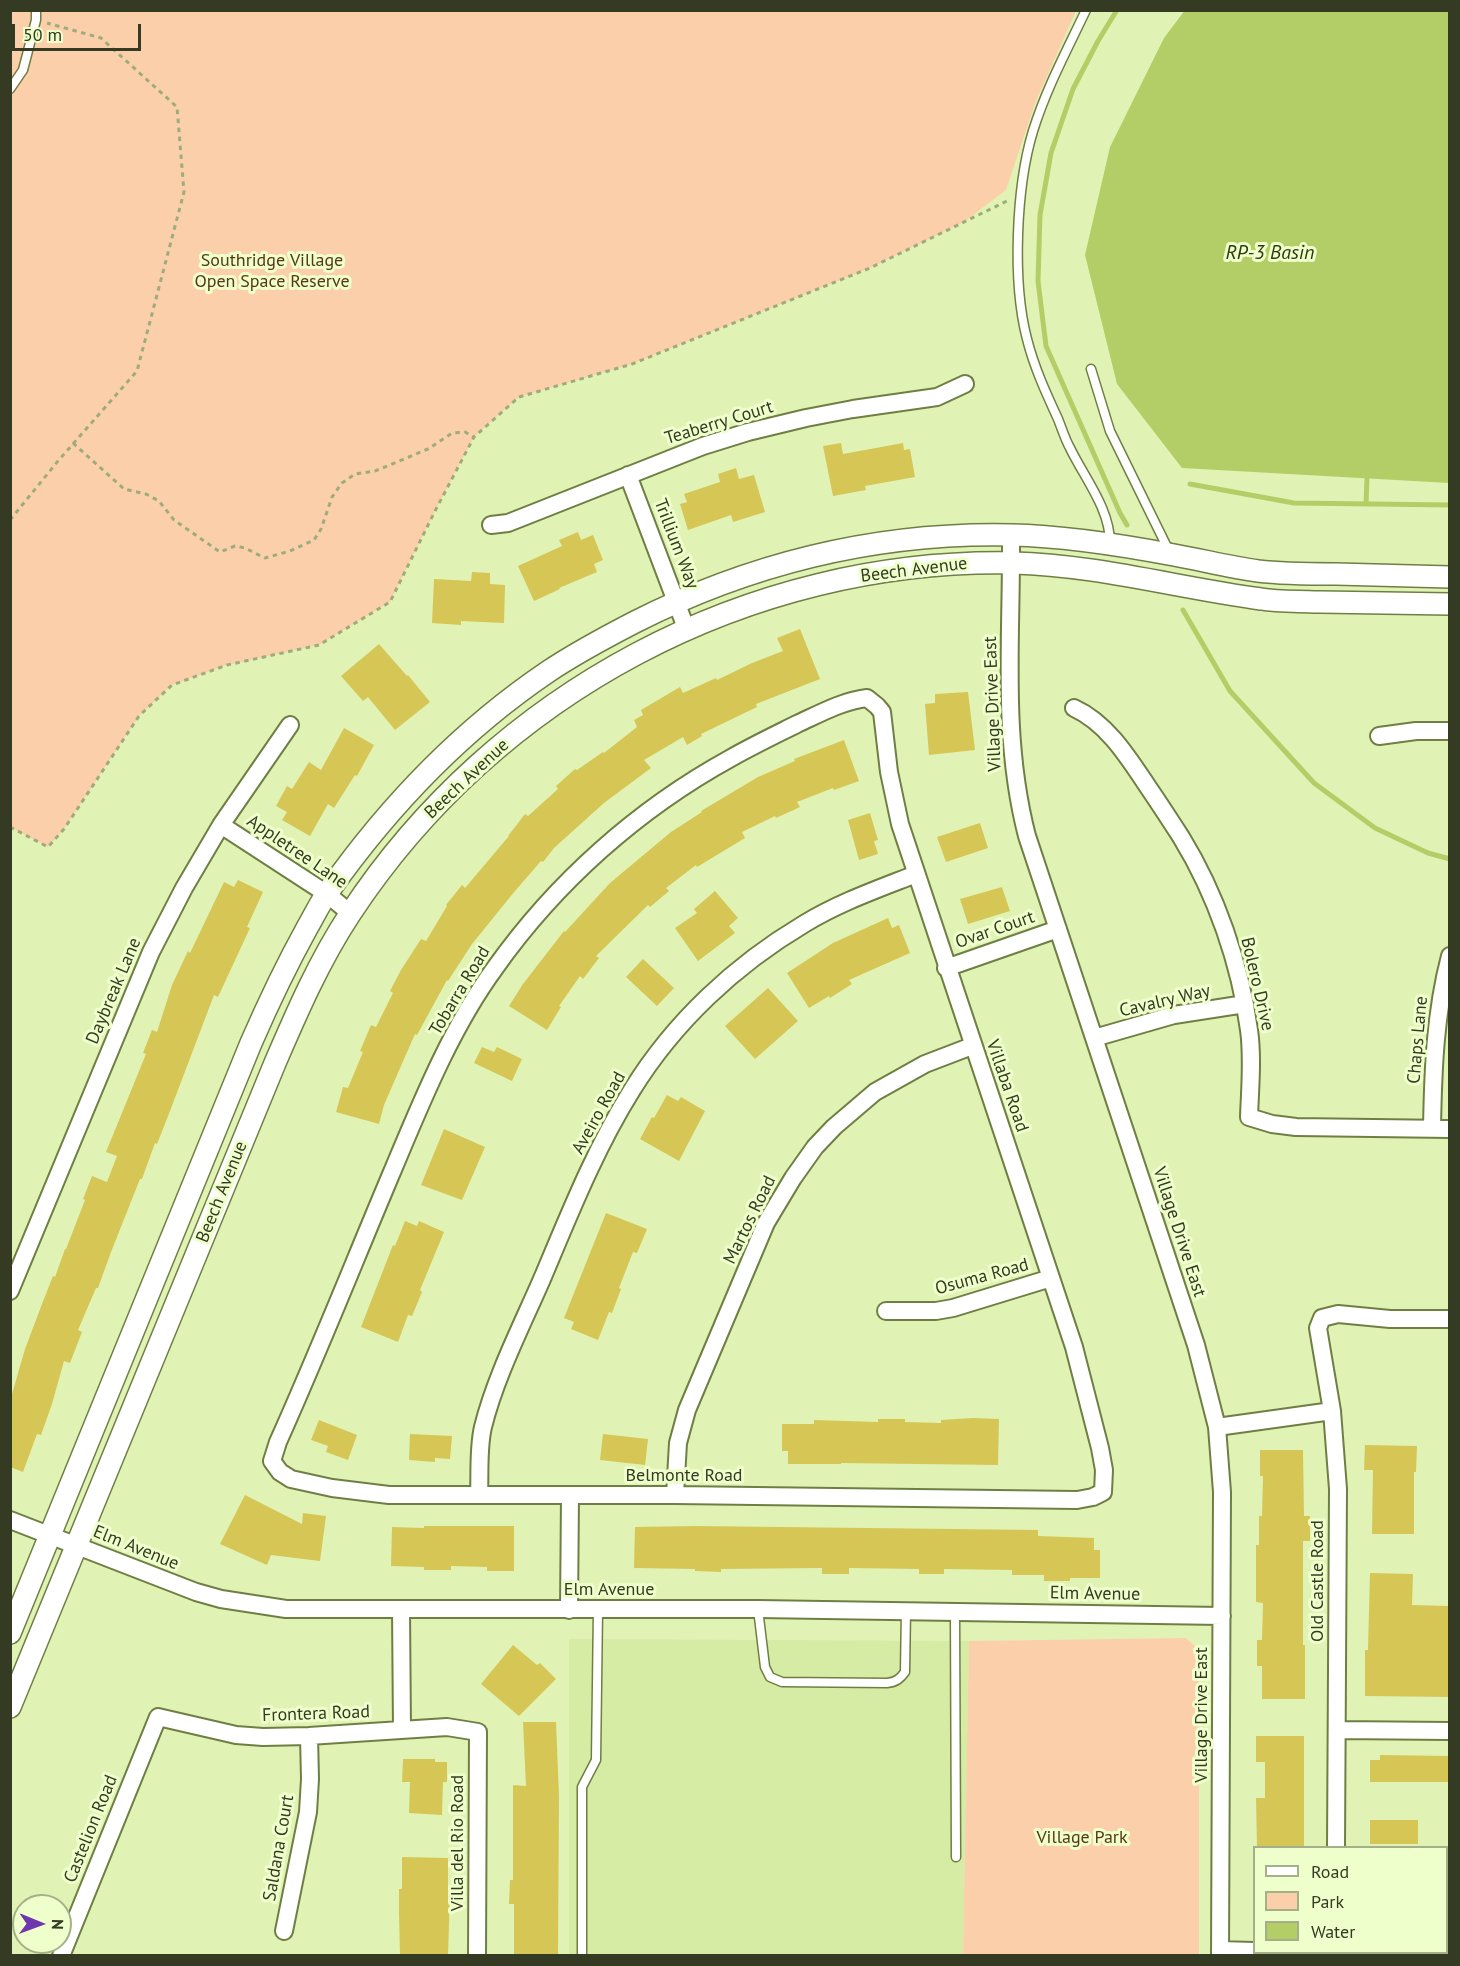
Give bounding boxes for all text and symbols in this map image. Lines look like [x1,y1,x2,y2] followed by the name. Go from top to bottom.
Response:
[15,12,144,50] scale bar
[23,23,62,46] text: 50 m
[1226,241,1314,265] water label: RP-3 Basin
[194,250,350,292] park label: Southridge Village Open Space Reserve
[662,396,776,450] street label: Teaberry Court
[649,496,703,592] street label: Trillium Way
[859,553,969,587] street label: Beech Avenue
[980,636,1006,772] street label: Village Drive East
[420,734,514,824] street label: Beech Avenue
[243,811,351,893] street label: Appletree Lane
[953,906,1037,954] street label: Ovar Court
[82,935,146,1047] street label: Daybreak Lane
[1236,935,1278,1033] street label: Bolero Drive
[425,943,495,1039] street label: Tobarra Road
[1117,980,1213,1022] street label: Cavalry Way
[1403,995,1433,1085] street label: Chaps Lane
[981,1037,1033,1135] street label: Villaba Road
[567,1068,631,1158] street label: Aveiro Road
[192,1138,252,1246] street label: Beech Avenue
[1148,1164,1210,1300] street label: Village Drive East
[719,1172,781,1268] street label: Martos Road
[933,1254,1031,1300] street label: Osuma Road
[626,1465,742,1487] street label: Belmonte Road
[1307,1520,1329,1642] street label: Old Castle Road
[90,1521,182,1575] street label: Elm Avenue
[564,1579,654,1601] street label: Elm Avenue
[1050,1582,1140,1606] street label: Elm Avenue
[1191,1647,1213,1783] street label: Village Drive East
[262,1701,370,1727] street label: Frontera Road
[60,1772,122,1886] street label: Castelion Road
[447,1775,469,1911] street label: Villa del Rio Road
[259,1793,299,1903] street label: Saldana Court
[1036,1827,1128,1849] park label: Village Park
[1253,1846,1448,1954] legend
[1311,1860,1349,1883] text: Road
[1311,1890,1344,1913] text: Park
[12,1894,72,1954] north arrow
[48,1919,68,1930] text: N
[1311,1920,1355,1943] text: Water

